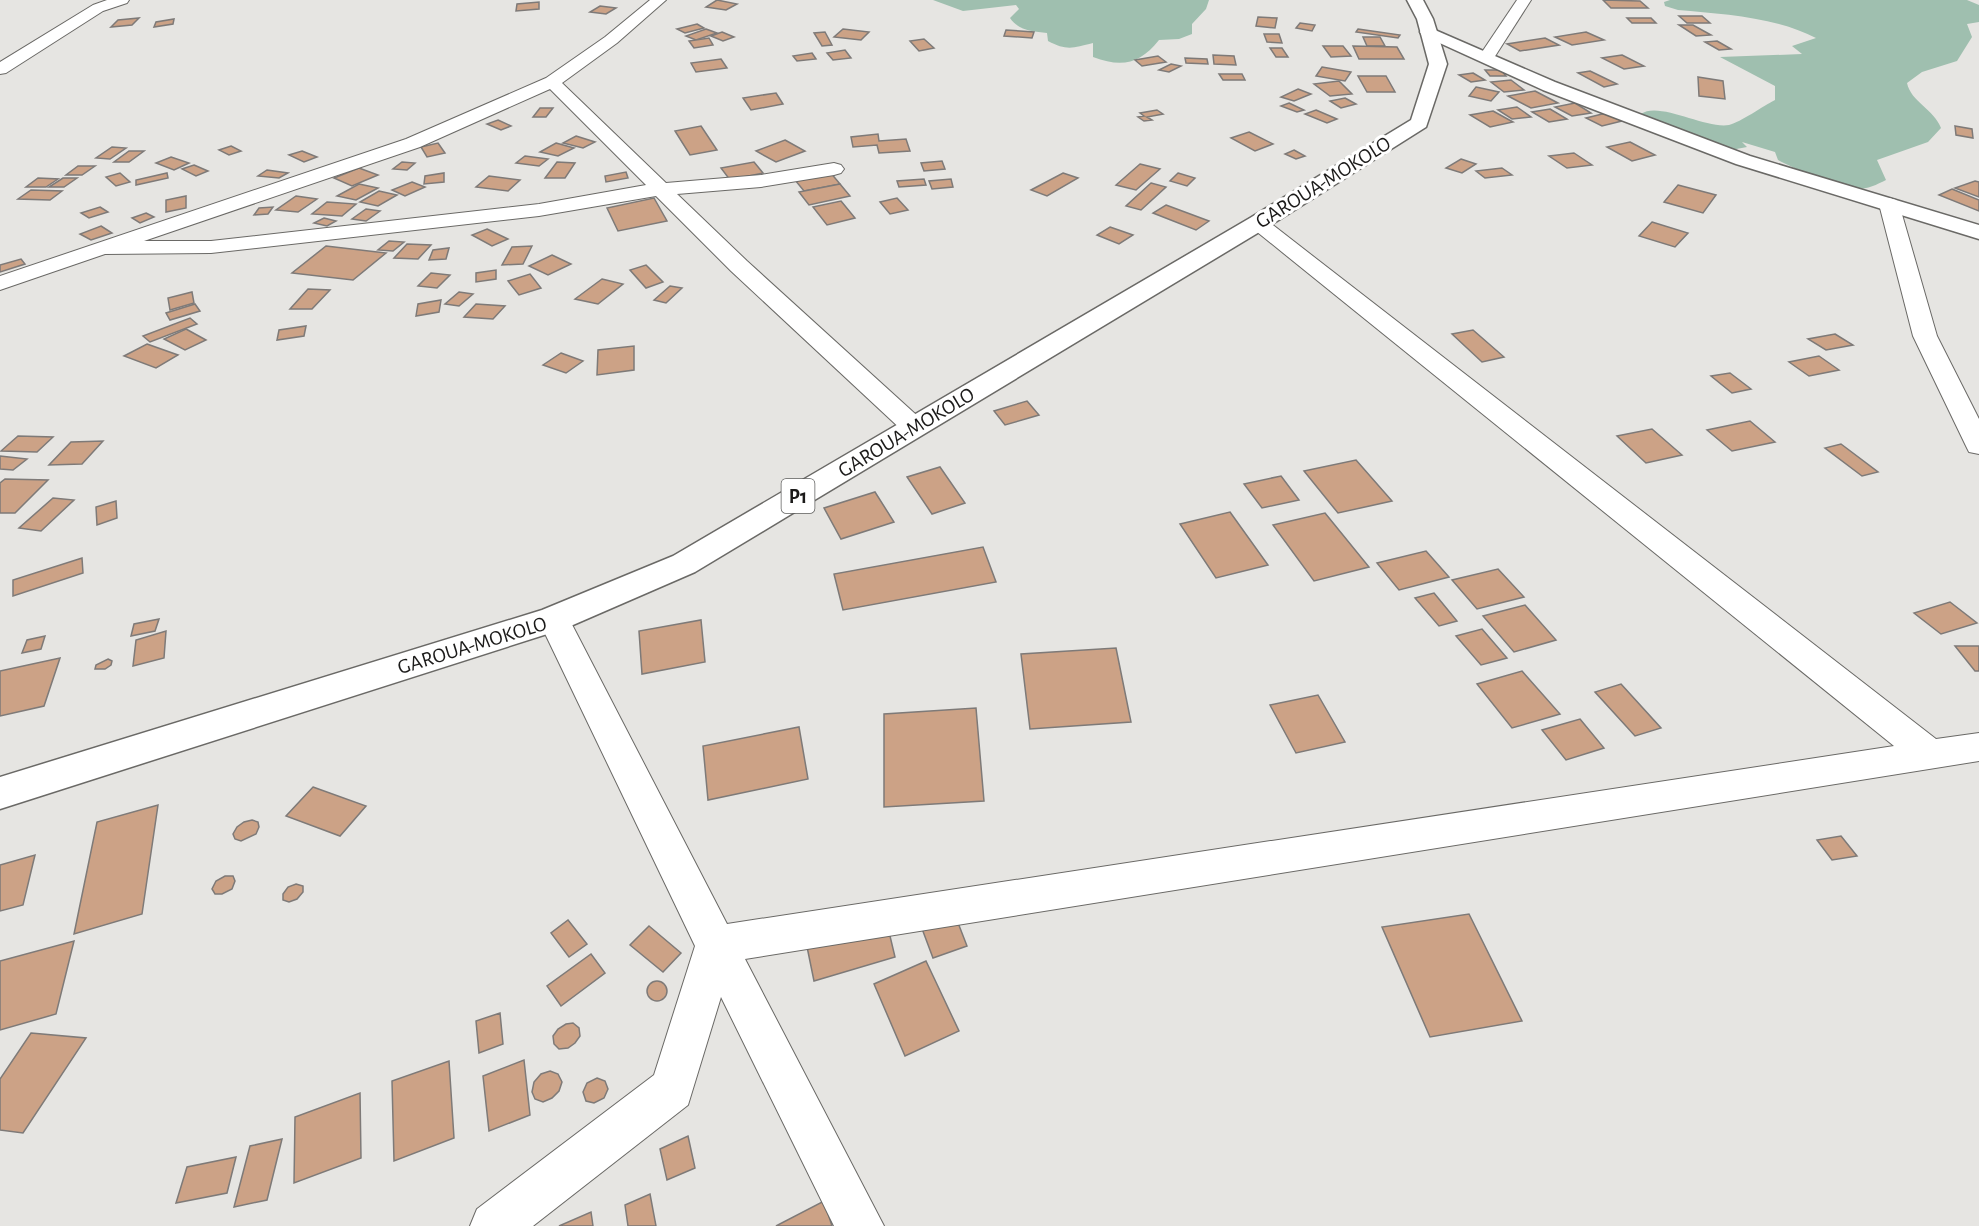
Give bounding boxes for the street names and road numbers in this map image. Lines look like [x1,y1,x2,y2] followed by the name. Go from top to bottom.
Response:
[1252,132,1394,232] street label: GAROUA-MOKOLO
[834,384,978,481] street label: GAROUA-MOKOLO
[782,479,814,513] road number: P1
[395,613,549,678] street label: GAROUA-MOKOLO

